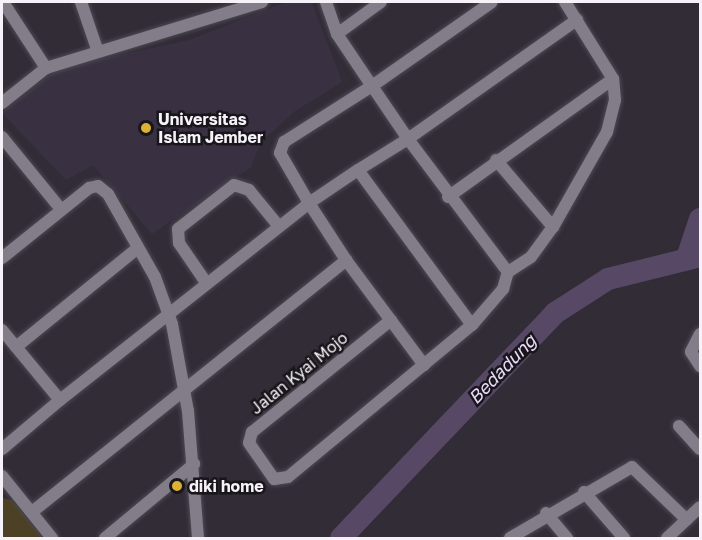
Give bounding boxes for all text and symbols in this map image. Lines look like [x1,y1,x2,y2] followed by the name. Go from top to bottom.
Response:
[158,109,263,147] place label: Universitas Islam Jember
[139,121,153,135] marker: Universitas Islam Jember
[247,328,351,418] street label: Jalan Kyai Mojo
[464,330,540,408] water label: Bedadung
[189,476,264,496] place label: diki home
[170,479,184,493] marker: diki home

